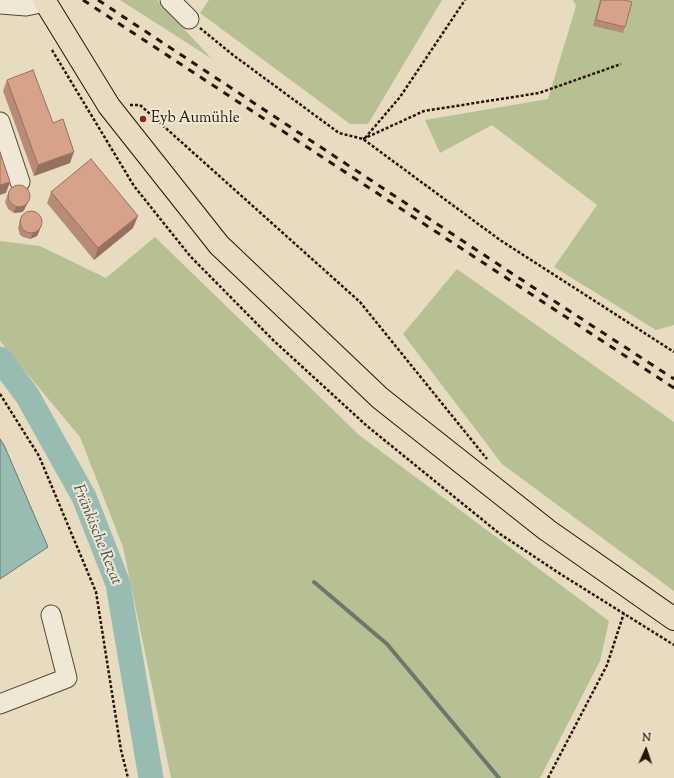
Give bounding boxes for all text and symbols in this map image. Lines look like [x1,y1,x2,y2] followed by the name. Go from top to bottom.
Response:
[151,110,240,128] place label: Eyb Aumühle
[138,114,148,124] marker: Eyb Aumühle
[67,482,125,588] water label: Fränkische Rezat
[626,730,666,770] north arrow
[642,730,651,746] text: N

